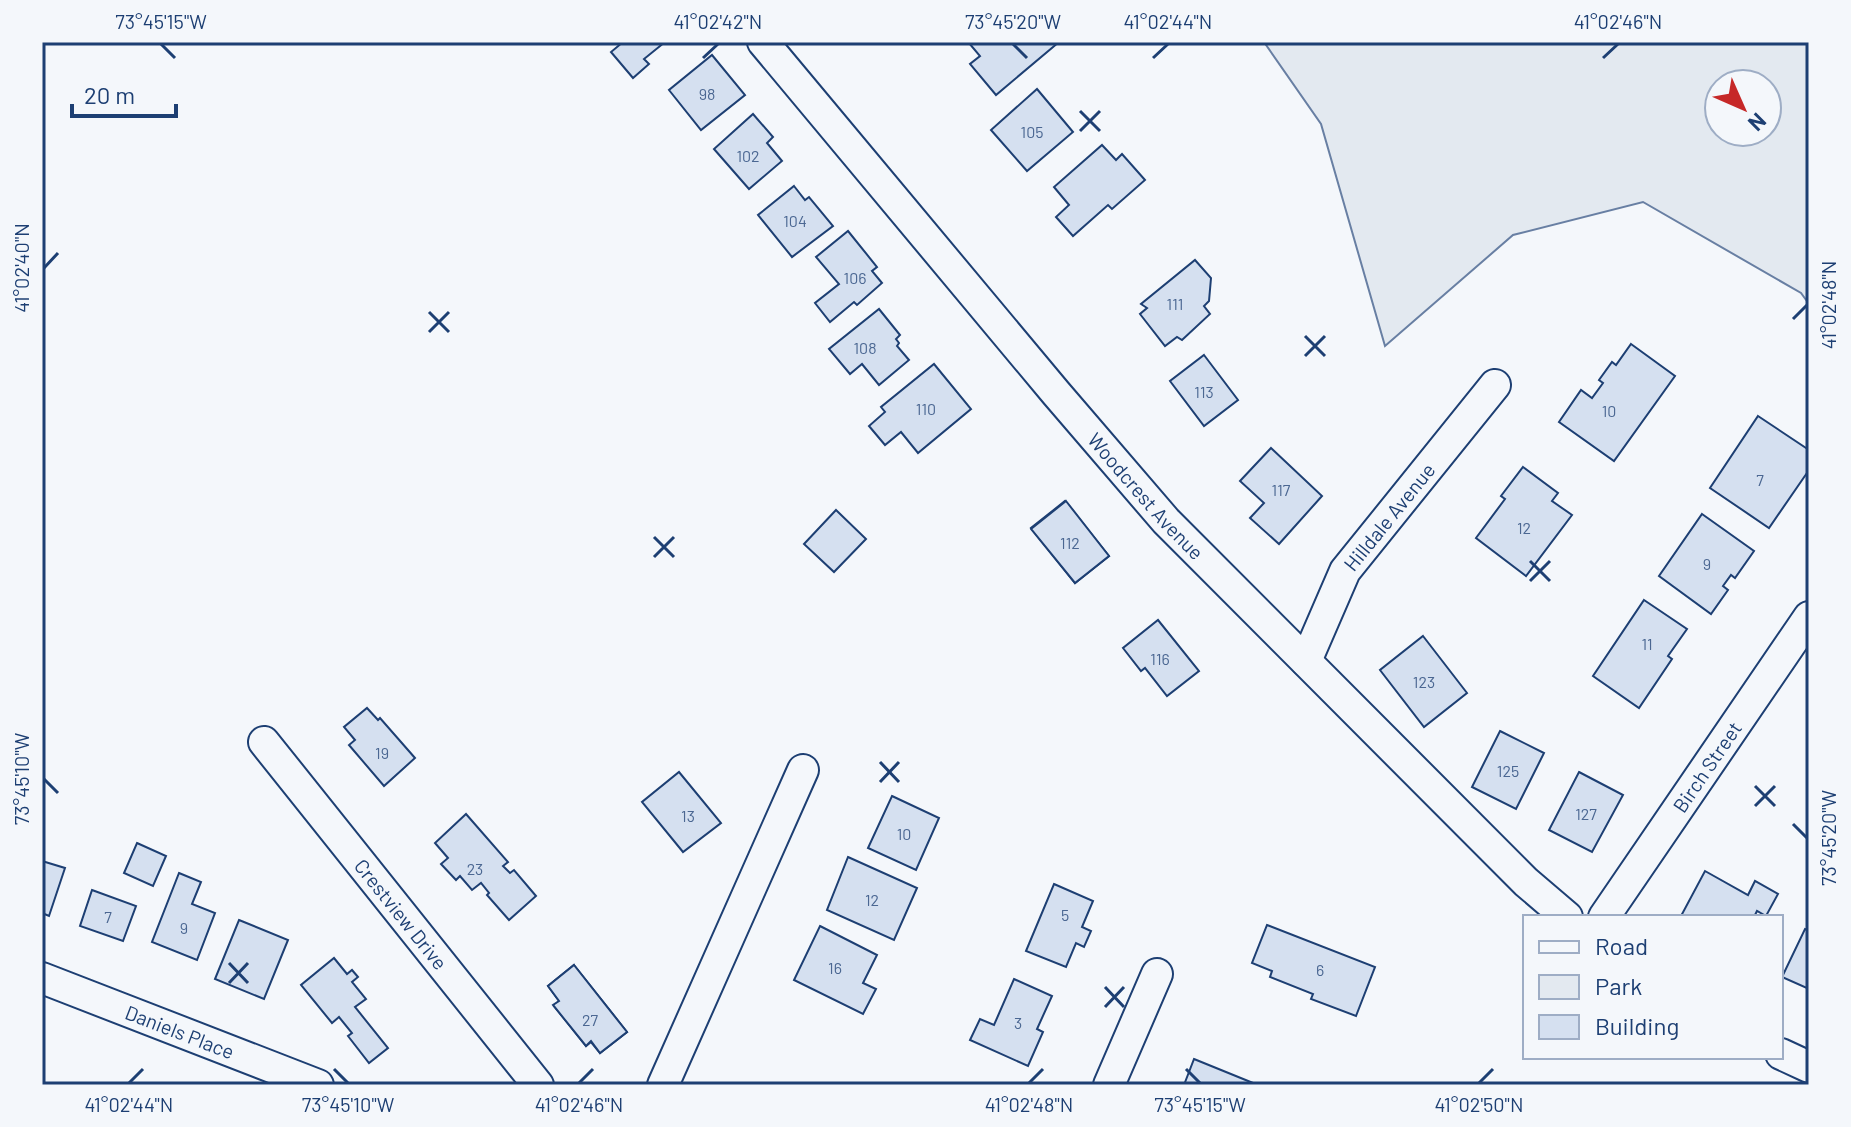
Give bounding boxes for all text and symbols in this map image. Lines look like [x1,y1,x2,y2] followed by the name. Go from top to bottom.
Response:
[115,9,207,33] text: 73°45'15"W
[674,9,762,33] text: 41°02'42"N
[965,9,1062,33] text: 73°45'20"W
[1124,9,1212,33] text: 41°02'44"N
[1574,9,1662,33] text: 41°02'46"N
[72,68,176,118] scale bar
[1703,68,1783,148] north arrow
[84,80,135,109] text: 20 m
[699,84,715,103] house number: 98
[1743,108,1772,137] text: N
[1021,122,1043,141] house number: 105
[736,146,760,165] house number: 102
[783,211,807,230] house number: 104
[9,223,33,313] text: 41°02'40"N
[1816,261,1840,349] text: 41°02'48"N
[844,268,866,287] house number: 106
[1167,294,1183,313] house number: 111
[854,338,876,357] house number: 108
[1194,382,1214,401] house number: 113
[916,399,936,418] house number: 110
[1602,401,1616,420] house number: 10
[1083,428,1209,564] street label: Woodcrest Avenue
[1338,458,1439,575] street label: Hilldale Avenue
[1756,470,1764,489] house number: 7
[1272,480,1291,499] house number: 117
[1517,518,1531,537] house number: 12
[1060,533,1080,552] house number: 112
[1703,554,1711,573] house number: 9
[1641,634,1653,653] house number: 11
[1150,649,1170,668] house number: 116
[1413,672,1435,691] house number: 123
[1667,717,1746,817] street label: Birch Street
[9,732,33,825] text: 73°45'10"W
[375,743,389,762] house number: 19
[1497,761,1519,780] house number: 125
[1816,789,1840,886] text: 73°45'20"W
[1575,804,1597,823] house number: 127
[681,806,695,825] house number: 13
[897,824,911,843] house number: 10
[350,854,453,974] street label: Crestview Drive
[467,859,483,878] house number: 23
[865,890,879,909] house number: 12
[1061,905,1069,924] house number: 5
[104,907,112,926] house number: 7
[1523,915,1783,1059] legend
[180,918,188,937] house number: 9
[1595,931,1648,960] text: Road
[828,958,842,977] house number: 16
[1316,960,1324,979] house number: 6
[1595,971,1642,1000] text: Park
[122,1000,238,1063] street label: Daniels Place
[582,1010,598,1029] house number: 27
[1595,1011,1679,1040] text: Building
[1014,1013,1022,1032] house number: 3
[85,1092,173,1116] text: 41°02'44"N
[302,1092,395,1116] text: 73°45'10"W
[535,1092,623,1116] text: 41°02'46"N
[985,1092,1073,1116] text: 41°02'48"N
[1154,1092,1246,1116] text: 73°45'15"W
[1435,1092,1523,1116] text: 41°02'50"N

